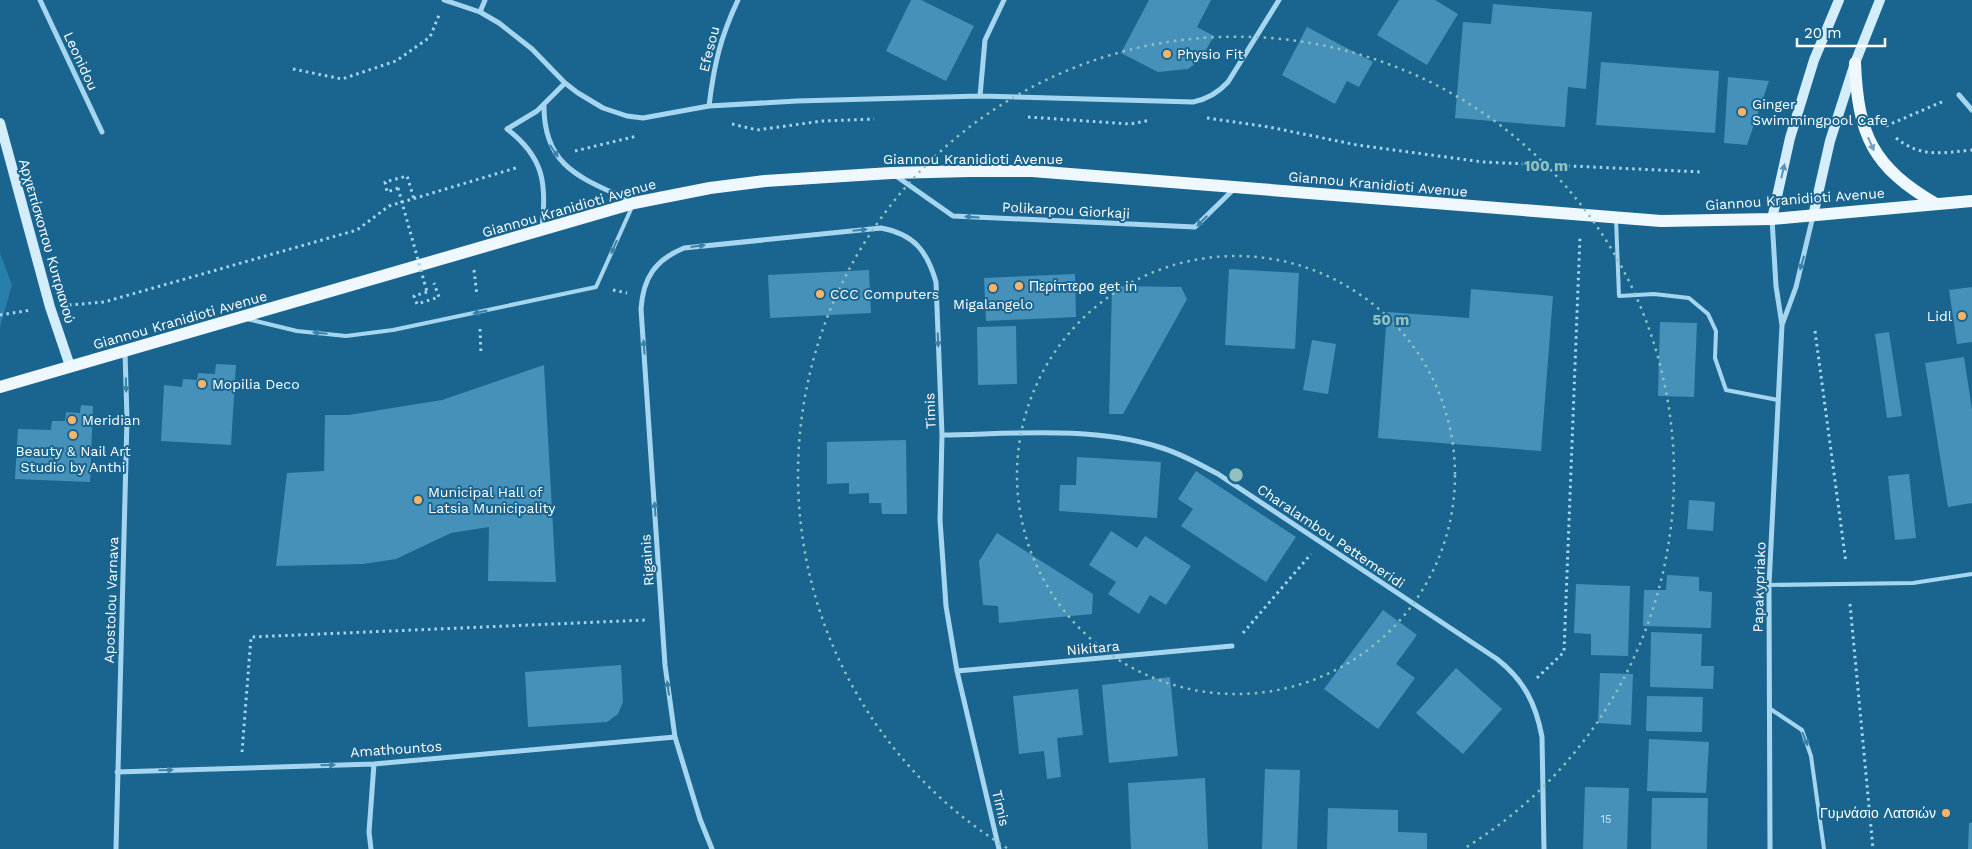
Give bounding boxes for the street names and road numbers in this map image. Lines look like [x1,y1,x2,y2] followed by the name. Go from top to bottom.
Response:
[696,24,722,74] street label: Efesou
[60,29,102,93] street label: Leonidou
[883,151,1063,167] street label: Giannou Kranidioti Avenue
[16,157,78,325] street label: Αρχιεπίσκοπου Κυπριανού
[1288,168,1468,200] street label: Giannou Kranidioti Avenue
[480,175,658,241] street label: Giannou Kranidioti Avenue
[1705,185,1885,213] street label: Giannou Kranidioti Avenue
[1002,199,1130,221] street label: Polikarpou Giorkaji
[91,287,269,353] street label: Giannou Kranidioti Avenue
[921,393,939,429] street label: Timis
[1254,481,1408,591] street label: Charalambou Pettemeridi
[637,534,657,586] street label: Rigainis
[101,536,121,664] street label: Apostolou Varnava
[1749,541,1769,633] street label: Papakypriako
[1066,638,1120,658] street label: Nikitara
[350,738,442,760] street label: Amathountos
[989,788,1013,828] street label: Timis

